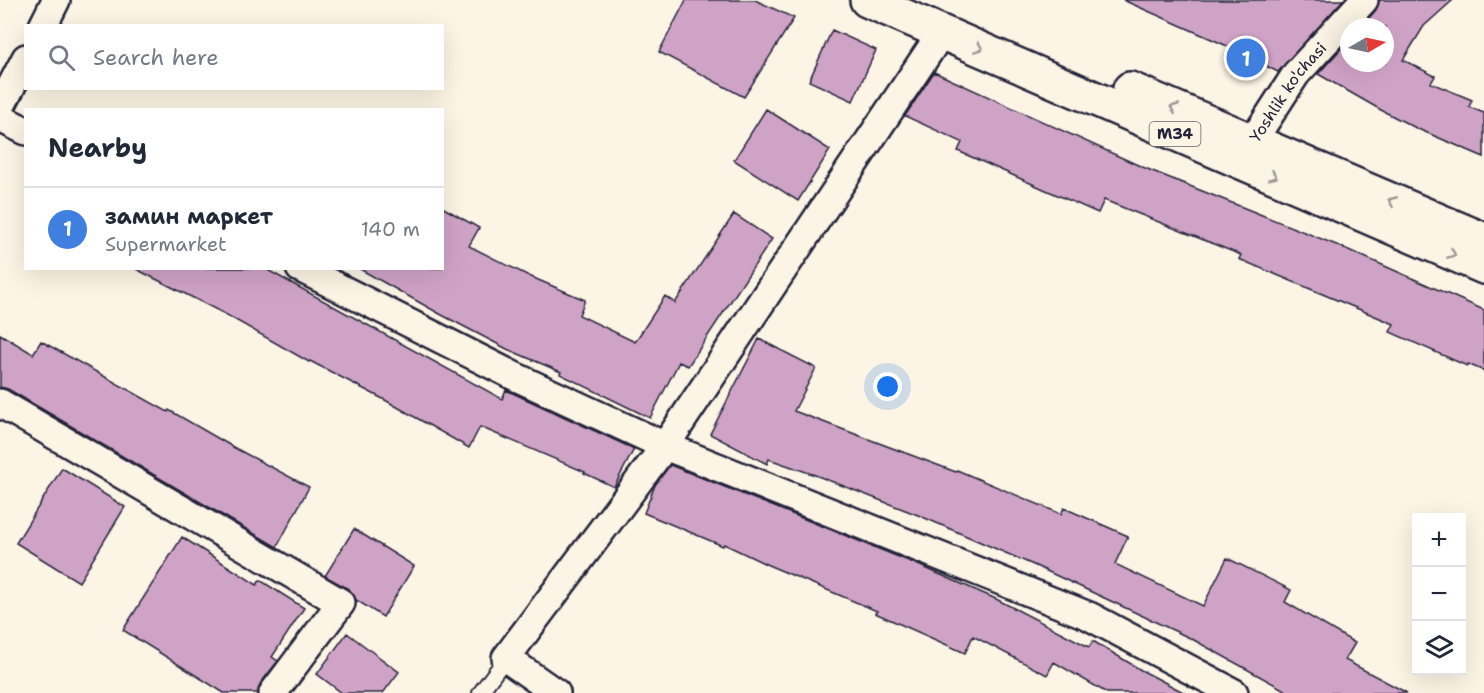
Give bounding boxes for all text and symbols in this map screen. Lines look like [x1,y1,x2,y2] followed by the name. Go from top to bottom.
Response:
[1340,18,1394,72] north arrow
[24,24,444,90] search box
[1226,36,1266,80] pin: 1
[1245,38,1331,146] street label: Yoshlik ko'chasi
[45,41,78,74] icon: search
[972,41,983,53] one-way arrow
[93,43,219,72] text: Search here
[1169,103,1180,115] one-way arrow
[1150,122,1200,146] road number: M34
[48,130,147,165] text: Nearby
[1266,169,1277,181] one-way arrow
[1387,196,1398,208] one-way arrow
[105,202,273,231] text: замин маркет
[63,216,72,242] text: 1
[361,216,420,242] text: 140 m
[105,231,227,257] text: Supermarket
[1446,246,1457,258] one-way arrow
[873,372,902,401] your location
[1412,513,1466,675] map controls
[1412,513,1466,567] button: +
[1412,567,1466,621] button: −
[1412,621,1466,675] button: layers

